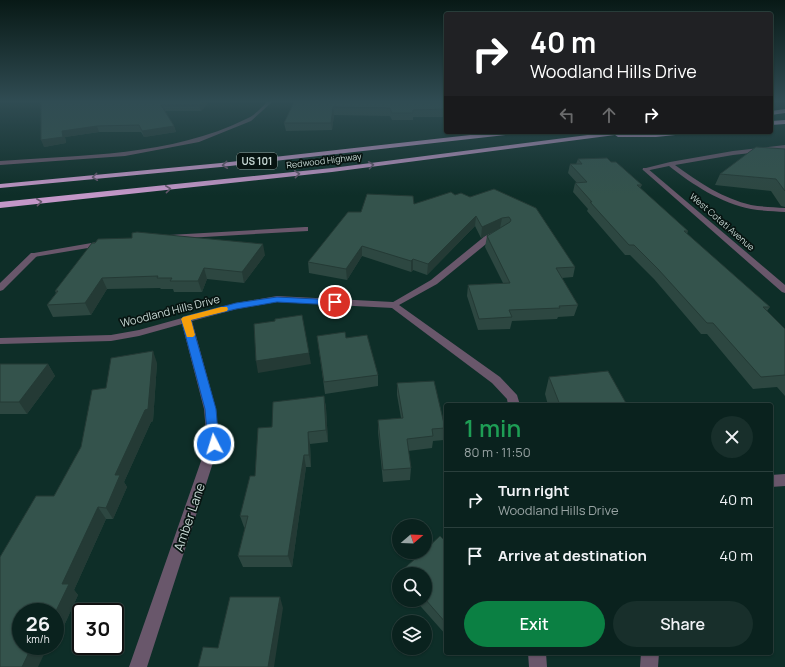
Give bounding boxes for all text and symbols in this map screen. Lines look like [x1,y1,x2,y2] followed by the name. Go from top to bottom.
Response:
[530,23,596,61] text: 40 m
[464,28,516,80] icon: right
[530,59,697,83] text: Woodland Hills Drive
[556,104,578,126] icon: left
[598,104,620,126] icon: ahead
[640,104,662,126] icon: right
[286,149,363,172] street label: Redwood Highway
[237,153,277,169] road number: US 101
[222,160,228,169] one-way arrow
[368,161,374,170] one-way arrow
[294,170,300,179] one-way arrow
[92,173,98,182] one-way arrow
[165,184,171,193] one-way arrow
[687,190,758,253] street label: West Cotati Avenue
[36,197,42,206] one-way arrow
[318,285,352,319] pin
[119,291,222,330] street label: Woodland Hills Drive
[324,291,346,313] icon: arrive
[464,411,521,444] text: 1 min
[711,416,753,458] button: close
[193,423,235,465] position arrow
[464,443,531,461] text: 80 m · 11:50
[169,480,209,553] street label: Amber Lane
[498,480,569,501] text: Turn right
[464,489,486,511] icon: right
[719,489,753,510] text: 40 m
[498,501,619,519] text: Woodland Hills Drive
[392,519,432,559] north arrow
[392,519,432,655] map controls
[464,545,486,567] icon: arrive
[498,545,647,566] text: Arrive at destination
[719,545,753,566] text: 40 m
[392,567,432,607] button: search
[464,601,605,647] button: Exit
[613,601,753,647] button: Share
[72,603,124,655] speed limit sign: 30
[26,610,50,637] text: 26
[392,615,432,655] button: layers
[26,632,50,646] text: km/h

